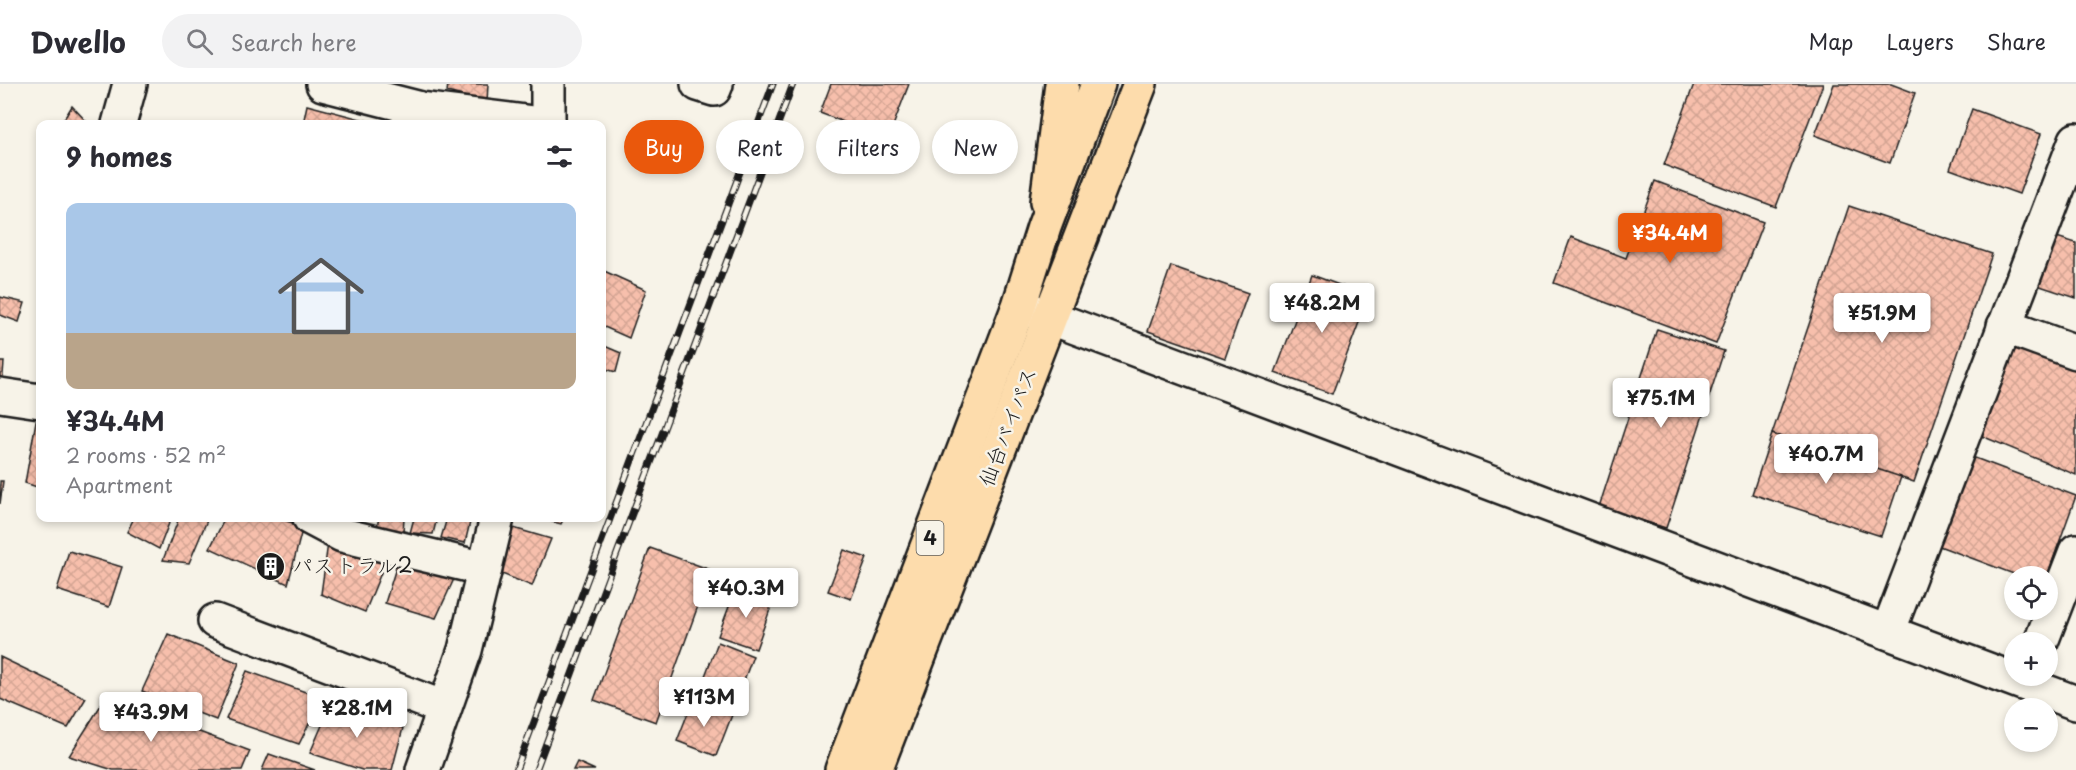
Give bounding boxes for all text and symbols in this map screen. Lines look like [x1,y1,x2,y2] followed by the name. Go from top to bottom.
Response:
[162,14,582,68] search box
[30,20,126,63] text: Dwello
[183,25,216,58] icon: search
[231,25,357,58] text: Search here
[1809,25,1853,57] text: Map
[1886,25,1954,57] text: Layers
[1987,25,2046,57] text: Share
[624,120,704,174] chip: Buy
[716,120,804,174] chip: Rent
[816,120,920,174] chip: Filters
[932,120,1018,174] chip: New
[66,137,172,176] text: 9 homes
[543,140,576,173] icon: filters
[1621,213,1719,264] pin: ¥34.4M
[1632,217,1708,247] text: ¥34.4M
[267,242,375,350] icon: home
[1273,283,1371,334] pin: ¥48.2M
[1284,287,1360,317] text: ¥48.2M
[1833,293,1931,344] pin: ¥51.9M
[1848,297,1916,327] text: ¥51.9M
[969,362,1044,491] street label: 仙台バイパス
[1612,378,1710,429] pin: ¥75.1M
[1627,382,1695,412] text: ¥75.1M
[66,401,165,440] text: ¥34.4M
[1777,434,1875,485] pin: ¥40.7M
[1788,438,1864,468] text: ¥40.7M
[66,440,226,470] text: 2 rooms · 52 m²
[66,470,173,500] text: Apartment
[916,521,944,555] road number: 4
[292,548,413,580] place label: パストラル2
[255,550,287,582] building icon: パストラル2
[2004,566,2058,752] map controls
[2004,566,2058,620] button: locate
[697,568,795,619] pin: ¥40.3M
[707,572,785,602] text: ¥40.3M
[2004,632,2058,686] button: +
[662,677,746,728] pin: ¥113M
[673,681,735,711] text: ¥113M
[308,688,406,739] pin: ¥28.1M
[102,692,200,743] pin: ¥43.9M
[321,692,393,722] text: ¥28.1M
[113,696,189,726] text: ¥43.9M
[2004,698,2058,752] button: −

